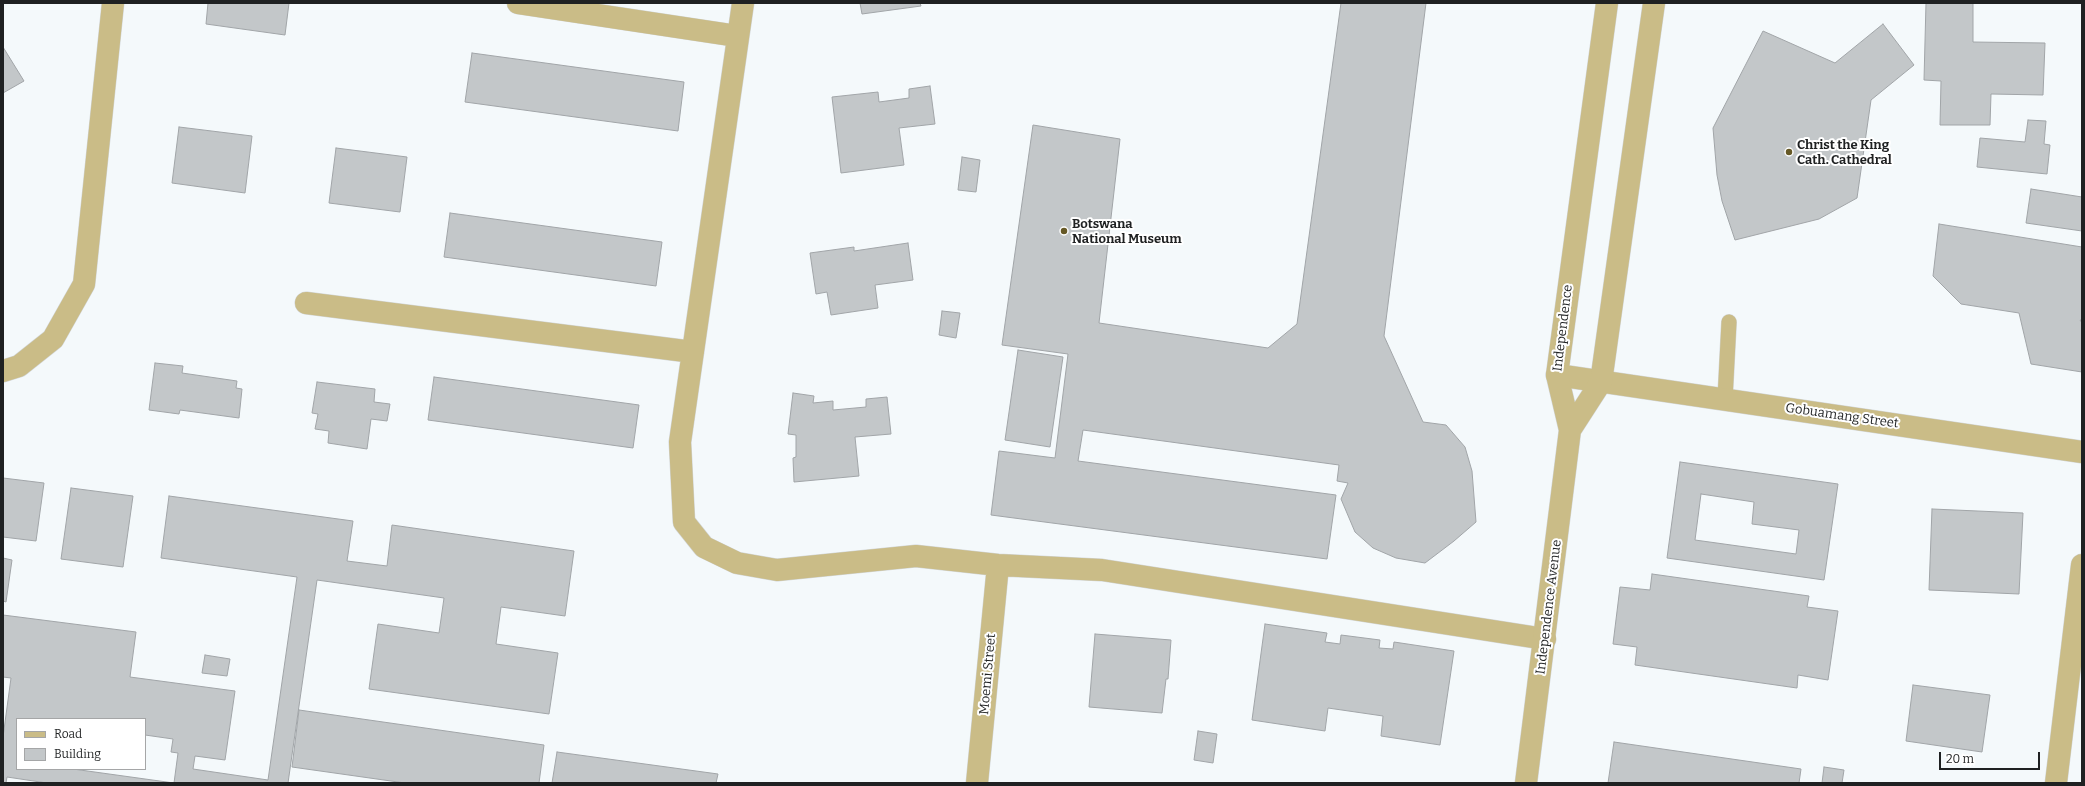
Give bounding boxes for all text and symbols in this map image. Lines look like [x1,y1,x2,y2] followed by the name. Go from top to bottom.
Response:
[1797,137,1892,168] place label: Christ the King Cath. Cathedral
[1784,147,1794,157] marker: Christ the King Cath. Cathedral
[1072,216,1182,247] place label: Botswana National Museum
[1059,226,1069,236] marker: Botswana National Museum
[1550,284,1576,372] street label: Independence
[1784,400,1900,432] street label: Gobuamang Street
[1533,539,1565,675] street label: Independence Avenue
[977,633,999,715] street label: Moemi Street
[16,718,146,770] legend
[54,727,82,741] text: Road
[1941,744,2042,770] scale bar
[54,747,101,761] text: Building
[1946,752,1974,766] text: 20 m

